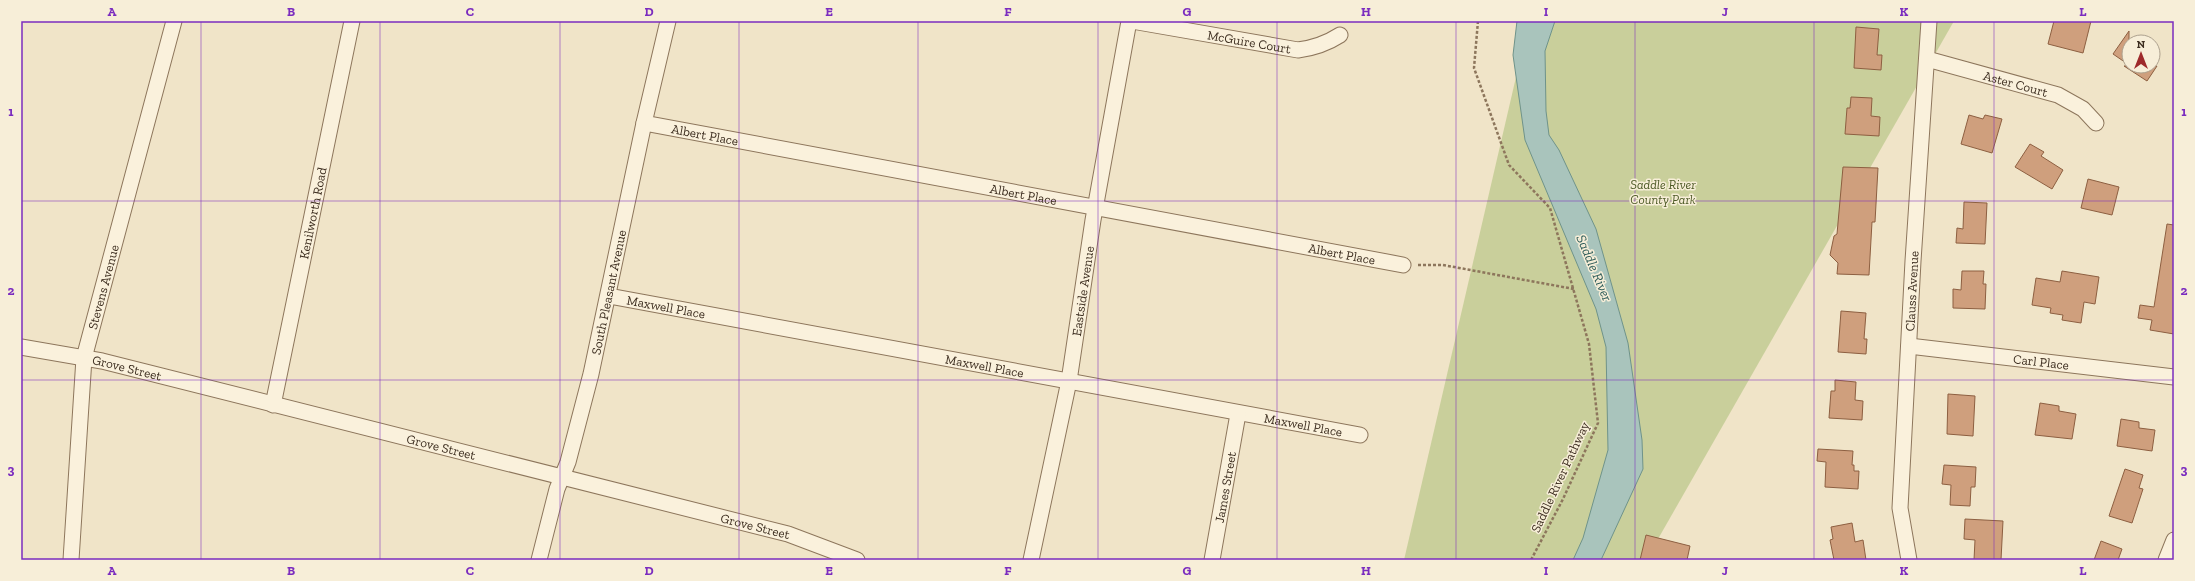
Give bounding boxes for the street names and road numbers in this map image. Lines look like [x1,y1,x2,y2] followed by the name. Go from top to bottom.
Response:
[1206,27,1292,56] street label: McGuire Court
[1982,67,2050,99] street label: Aster Court
[670,121,740,148] street label: Albert Place
[296,166,329,260] street label: Kenilworth Road
[989,180,1058,208] street label: Albert Place
[588,228,629,356] street label: South Pleasant Avenue
[1307,240,1376,267] street label: Albert Place
[84,243,121,331] street label: Stevens Avenue
[1068,245,1097,337] street label: Eastside Avenue
[1902,250,1921,332] street label: Clauss Avenue
[626,292,706,321] street label: Maxwell Place
[944,351,1025,380] street label: Maxwell Place
[2012,351,2070,372] street label: Carl Place
[91,352,163,383] street label: Grove Street
[1263,410,1344,439] street label: Maxwell Place
[1528,419,1592,535] street label: Saddle River Pathway
[405,431,477,462] street label: Grove Street
[1211,450,1239,524] street label: James Street
[719,510,792,542] street label: Grove Street

